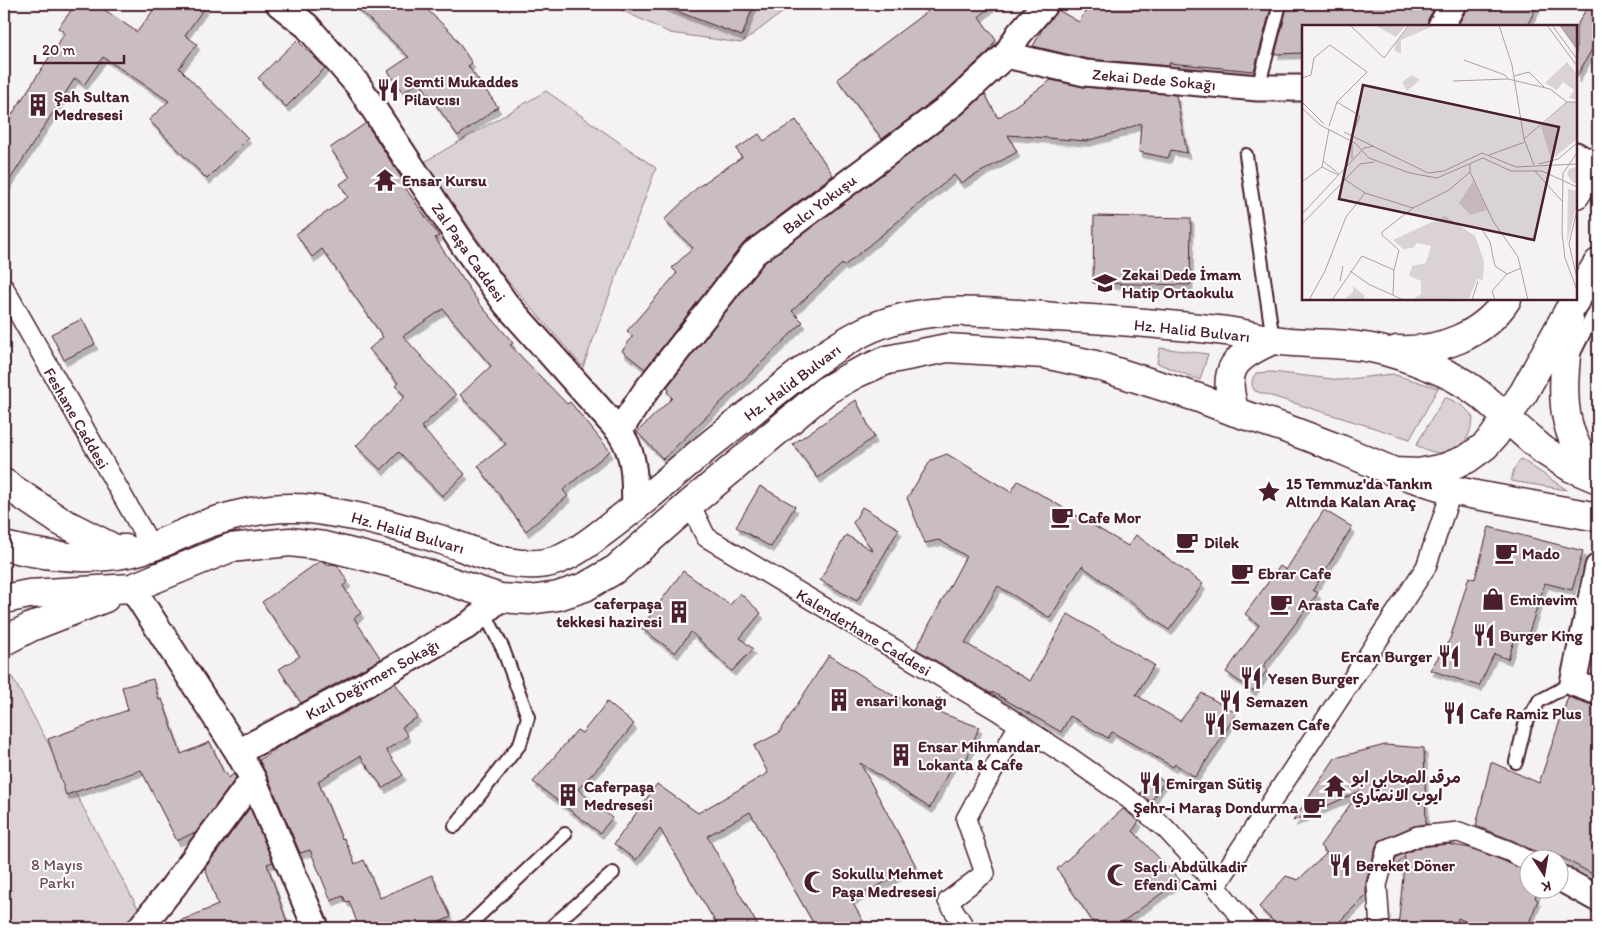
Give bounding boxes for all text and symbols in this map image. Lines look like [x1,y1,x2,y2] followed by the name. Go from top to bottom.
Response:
[1302,25,1577,300] inset map
[35,32,124,64] scale bar
[42,41,76,59] text: 20 m
[1091,65,1217,94] street label: Zekai Dede Sokağı
[404,72,518,109] place label: Semti Mukaddes Pilavcısı
[375,77,401,103] restaurant icon: Semti Mukaddes Pilavcısı
[54,87,130,124] place label: Şah Sultan Medresesi
[25,92,51,118] building icon: Şah Sultan Medresesi
[372,167,398,193] temple icon: Ensar Kursu
[779,170,860,238] street label: Balcı Yokuşu
[402,171,487,190] place label: Ensar Kursu
[427,199,510,305] street label: Zal Paşa Caddesi
[1122,265,1242,303] place label: Zekai Dede İmam Hatip Ortaokulu
[1092,270,1118,296] school or university icon: Zekai Dede İmam Hatip Ortaokulu
[1133,315,1251,346] street label: Hz. Halid Bulvarı
[740,340,845,425] street label: Hz. Halid Bulvarı
[40,364,113,472] street label: Feshane Caddesi
[1285,474,1433,512] place label: 15 Temmuz'da Tankın Altında Kalan Araç
[1256,479,1282,505] place icon: 15 Temmuz'da Tankın Altında Kalan Araç
[1049,504,1075,530] cafe icon: Cafe Mor
[349,507,466,558] street label: Hz. Halid Bulvarı
[1078,508,1142,527] place label: Cafe Mor
[1174,529,1200,555] cafe icon: Dilek
[1204,533,1240,552] place label: Dilek
[1493,540,1519,566] cafe icon: Mado
[1522,544,1560,563] place label: Mado
[1229,560,1255,586] cafe icon: Ebrar Cafe
[1258,564,1332,583] place label: Ebrar Cafe
[793,585,935,680] street label: Kalenderhane Caddesi
[1480,586,1506,612] shop icon: Eminevim
[1510,590,1578,609] place label: Eminevim
[1268,591,1294,617] cafe icon: Arasta Cafe
[556,594,663,631] place label: caferpaşa tekkesi haziresi
[1297,595,1380,614] place label: Arasta Cafe
[666,599,692,625] building icon: caferpaşa tekkesi haziresi
[1471,622,1497,648] restaurant icon: Burger King
[1500,626,1584,646] place label: Burger King
[302,635,442,724] street label: Kızıl Değirmen Sokağı
[1436,643,1462,669] restaurant icon: Ercan Burger
[1341,647,1433,667] place label: Ercan Burger
[1238,665,1264,691] restaurant icon: Yesen Burger
[1267,669,1360,689] place label: Yesen Burger
[826,687,852,713] building icon: ensari konağı
[1217,688,1243,714] restaurant icon: Semazen
[856,691,947,711] place label: ensari konağı
[1246,692,1309,711] place label: Semazen
[1441,700,1467,726] restaurant icon: Cafe Ramiz Plus
[1470,704,1582,723] place label: Cafe Ramiz Plus
[1202,711,1228,737] restaurant icon: Semazen Cafe
[1232,715,1330,734] place label: Semazen Cafe
[918,737,1041,774] place label: Ensar Mihmandar Lokanta & Cafe
[888,742,914,768] building icon: Ensar Mihmandar Lokanta & Cafe
[1351,768,1461,808] place label: مرقد الصحابي ابو ايوب الانصاري
[1137,770,1163,796] restaurant icon: Emirgan Sütiş
[1322,773,1348,799] temple icon: مرقد الصحابي ابو ايوب الانصاري
[1166,774,1262,794] place label: Emirgan Sütiş
[584,777,655,814] place label: Caferpaşa Medresesi
[555,782,581,808] building icon: Caferpaşa Medresesi
[1301,794,1327,820] cafe icon: Şehr-i Maraş Dondurma
[1133,798,1299,818] place label: Şehr-i Maraş Dondurma
[1520,850,1570,900] north arrow
[1327,852,1353,878] restaurant icon: Bereket Döner
[31,855,83,892] park label: 8 Mayıs Parkı
[1356,856,1456,875] place label: Bereket Döner
[1134,857,1248,894] place label: Saçlı Abdülkadir Efendi Cami
[1105,862,1131,888] mosque icon: Saçlı Abdülkadir Efendi Cami
[832,864,943,902] place label: Sokullu Mehmet Paşa Medresesi
[802,869,828,895] mosque icon: Sokullu Mehmet Paşa Medresesi
[1539,877,1553,896] text: K

